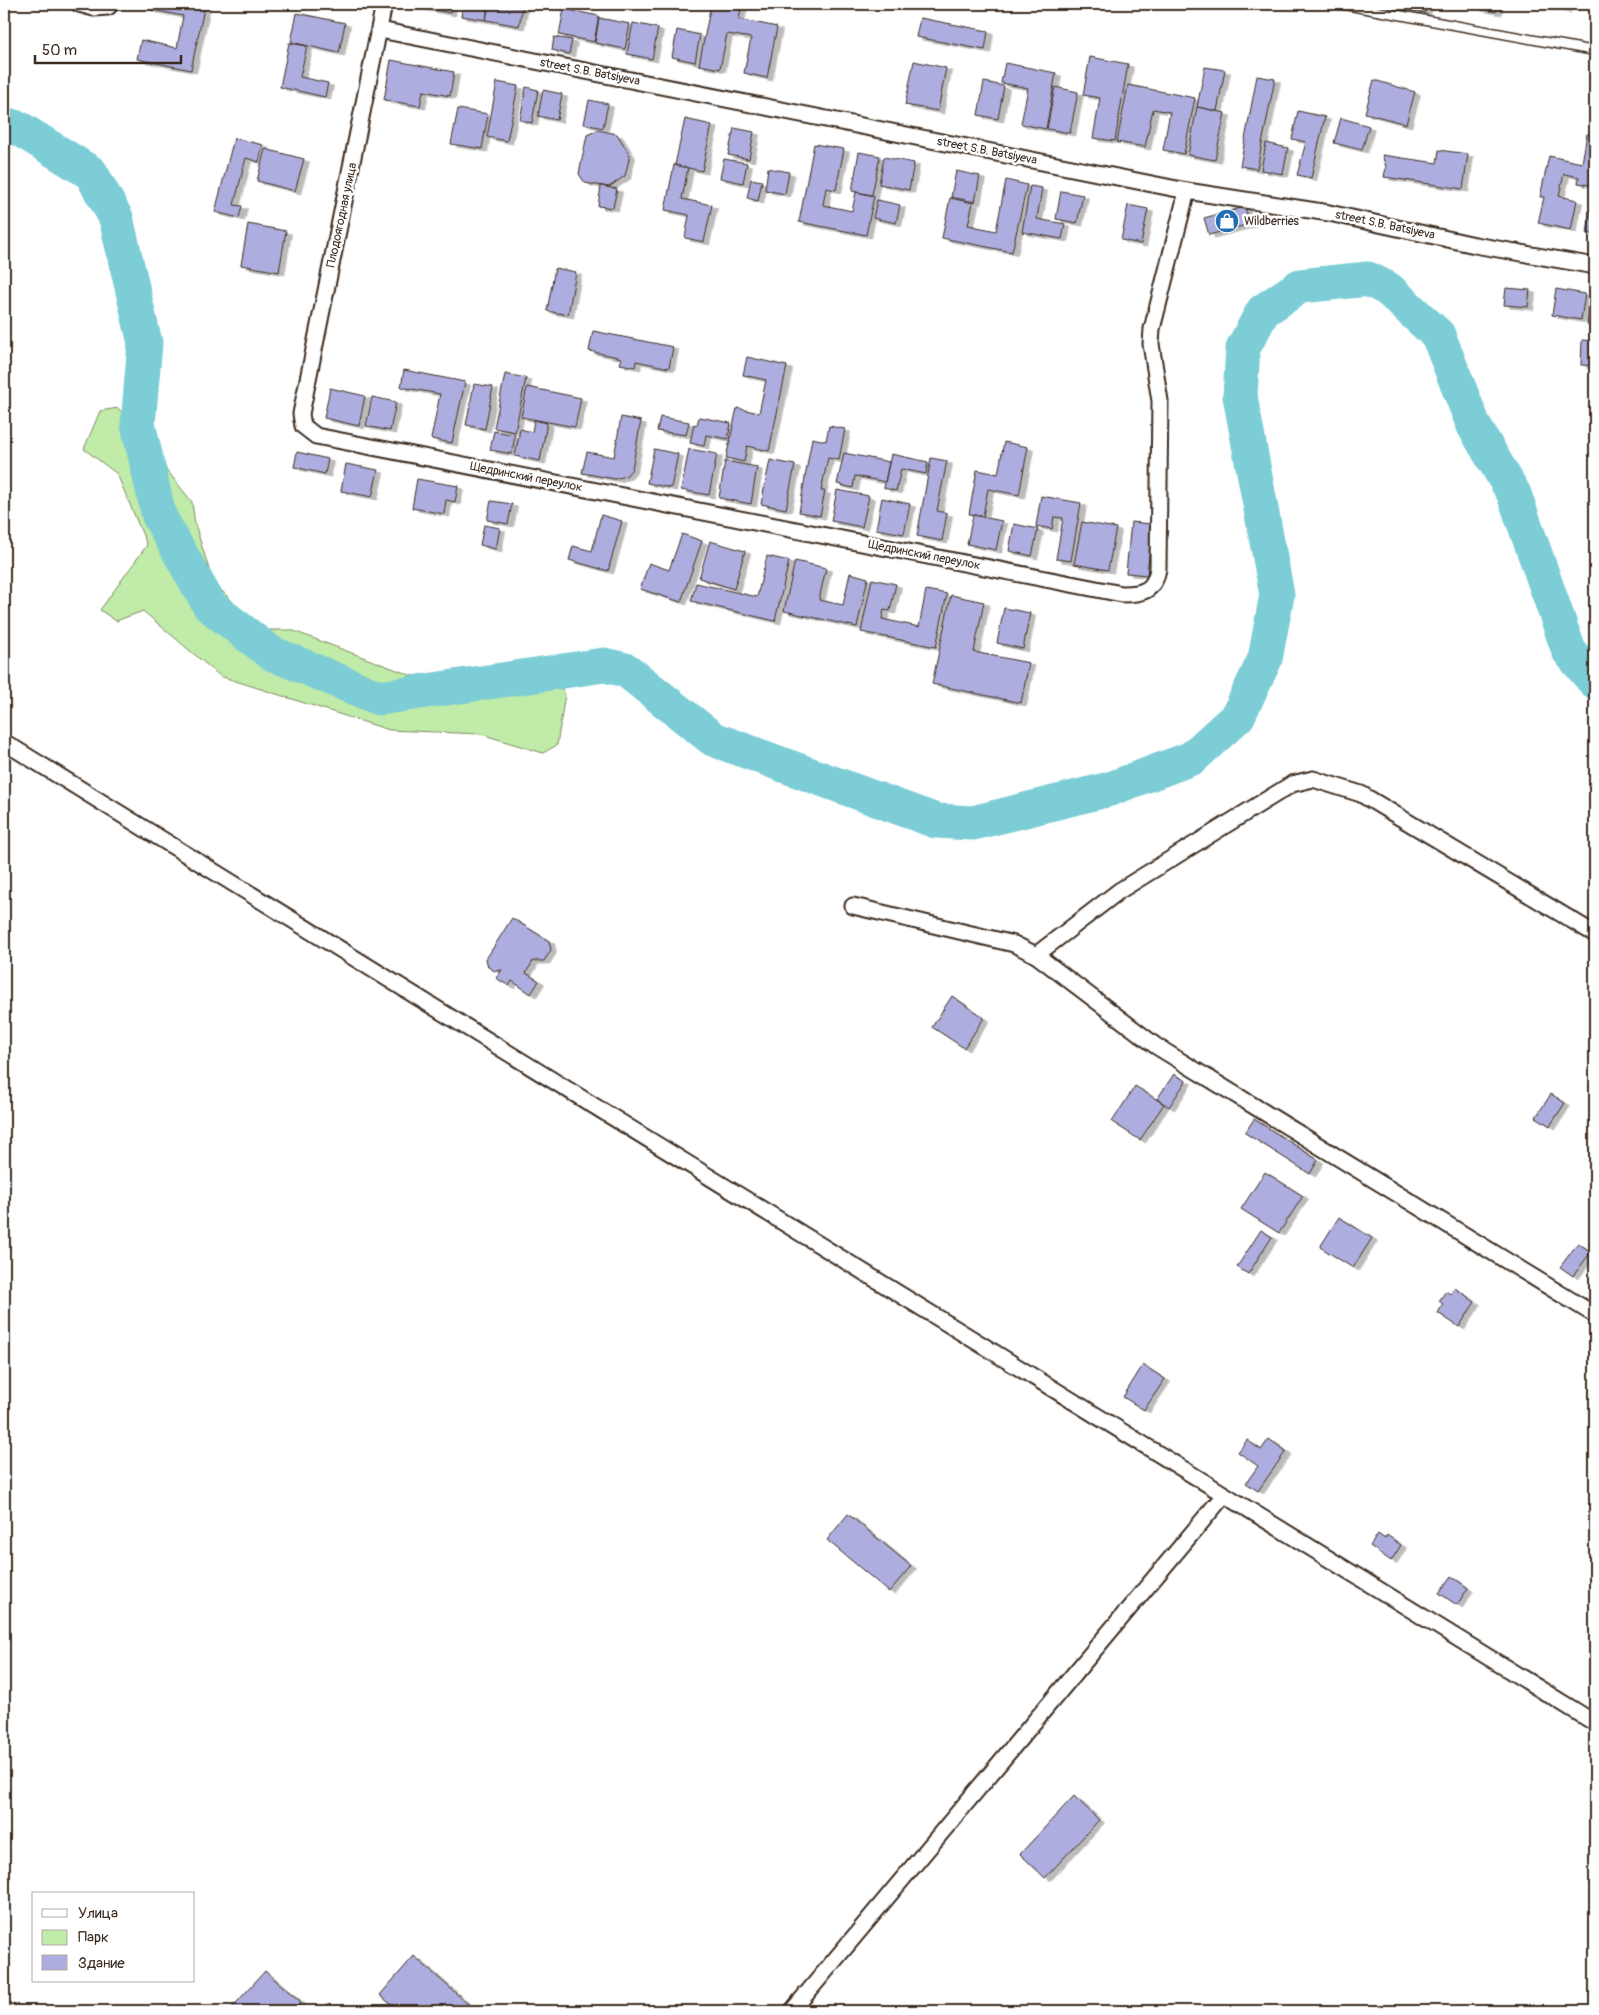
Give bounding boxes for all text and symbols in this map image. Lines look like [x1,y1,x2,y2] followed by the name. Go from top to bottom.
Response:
[35,32,181,64] scale bar
[42,41,77,60] text: 50 m
[539,55,642,89] street label: street S.B. Batsiyeva
[936,134,1039,168] street label: street S.B. Batsiyeva
[324,161,361,269] street label: Плодоягодная улица
[1334,207,1437,243] street label: street S.B. Batsiyeva
[1214,208,1240,234] shop icon: Wildberries
[1244,214,1300,229] place label: Wildberries
[468,459,584,495] street label: Щедринский переулок
[866,537,982,573] street label: Щедринский переулок
[32,1892,195,1982] legend
[78,1904,118,1923] text: Улица
[78,1928,109,1947] text: Парк
[78,1954,125,1973] text: Здание

